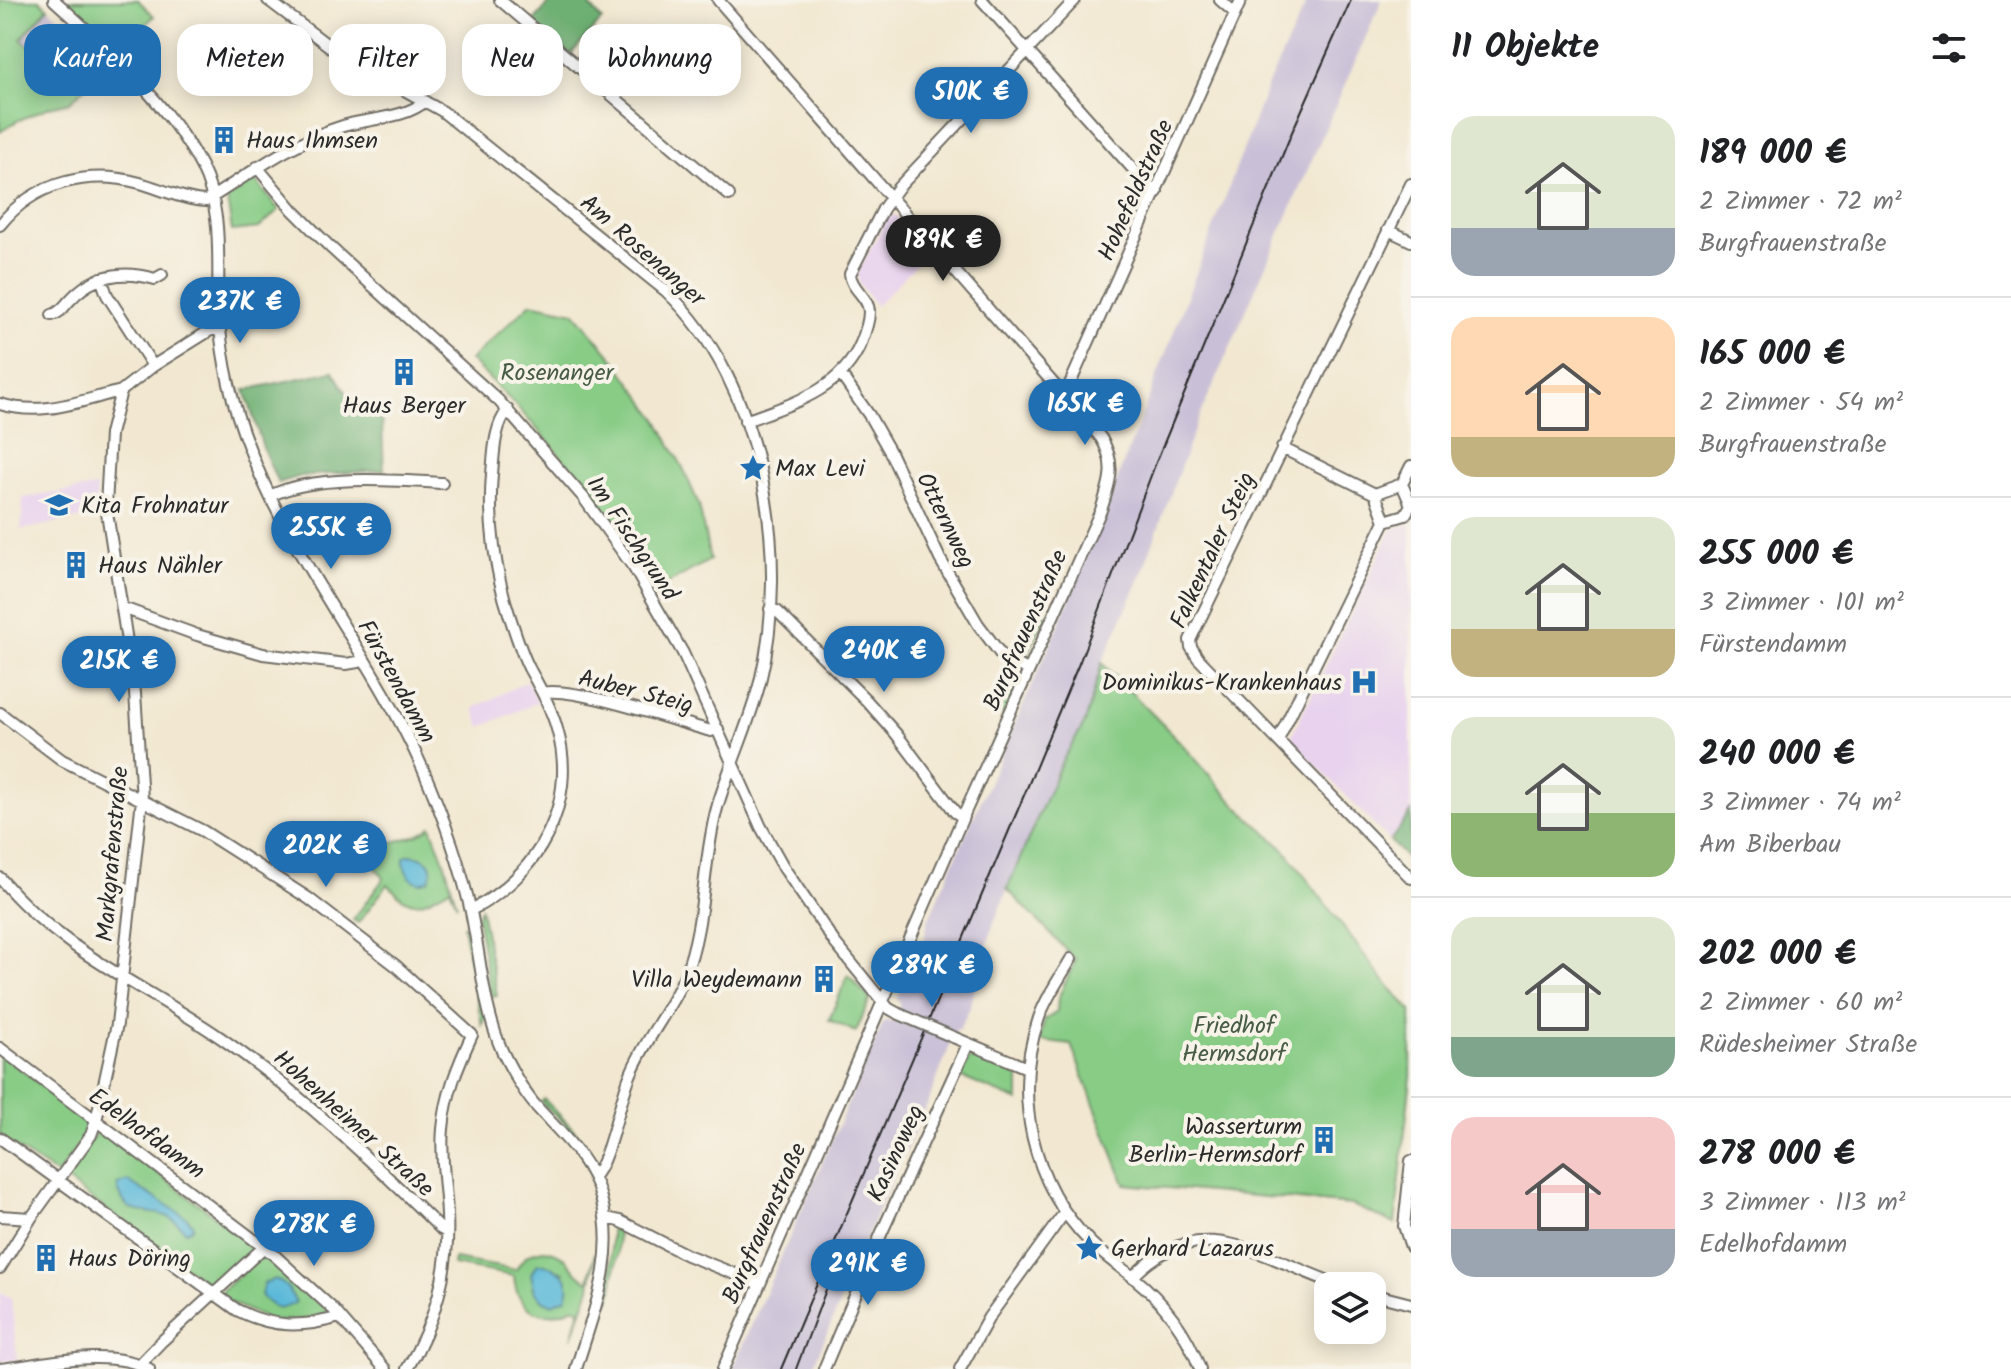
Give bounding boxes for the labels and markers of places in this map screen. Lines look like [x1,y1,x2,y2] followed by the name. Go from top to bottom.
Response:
[906,67,1036,135] pin: 510K €
[246,122,378,161] place label: Haus Ihmsen
[209,125,239,155] building icon: Haus Ihmsen
[878,215,1008,283] pin: 189K €
[175,277,305,345] pin: 237K €
[389,357,419,387] building icon: Haus Berger
[1020,379,1150,447] pin: 165K €
[343,387,468,426] place label: Haus Berger
[775,450,866,489] place label: Max Levi
[738,453,768,483] place icon: Max Levi
[81,487,230,526] place label: Kita Frohnatur
[44,490,74,520] school or university icon: Kita Frohnatur
[266,503,396,571] pin: 255K €
[98,547,224,586] place label: Haus Nähler
[61,550,91,580] building icon: Haus Nähler
[819,626,949,694] pin: 240K €
[54,636,184,704] pin: 215K €
[1101,664,1342,703] place label: Dominikus-Krankenhaus
[1349,667,1379,697] hospital icon: Dominikus-Krankenhaus
[261,821,391,889] pin: 202K €
[867,941,997,1009] pin: 289K €
[631,961,802,1000] place label: Villa Weydemann
[809,964,839,994] building icon: Villa Weydemann
[1129,1108,1305,1175] place label: Wasserturm Berlin-Hermsdorf
[1309,1125,1339,1155] building icon: Wasserturm Berlin-Hermsdorf
[249,1200,379,1268] pin: 278K €
[1111,1230,1274,1269] place label: Gerhard Lazarus
[1074,1233,1104,1263] place icon: Gerhard Lazarus
[803,1239,933,1307] pin: 291K €
[68,1240,191,1279] place label: Haus Döring
[31,1243,61,1273] building icon: Haus Döring

